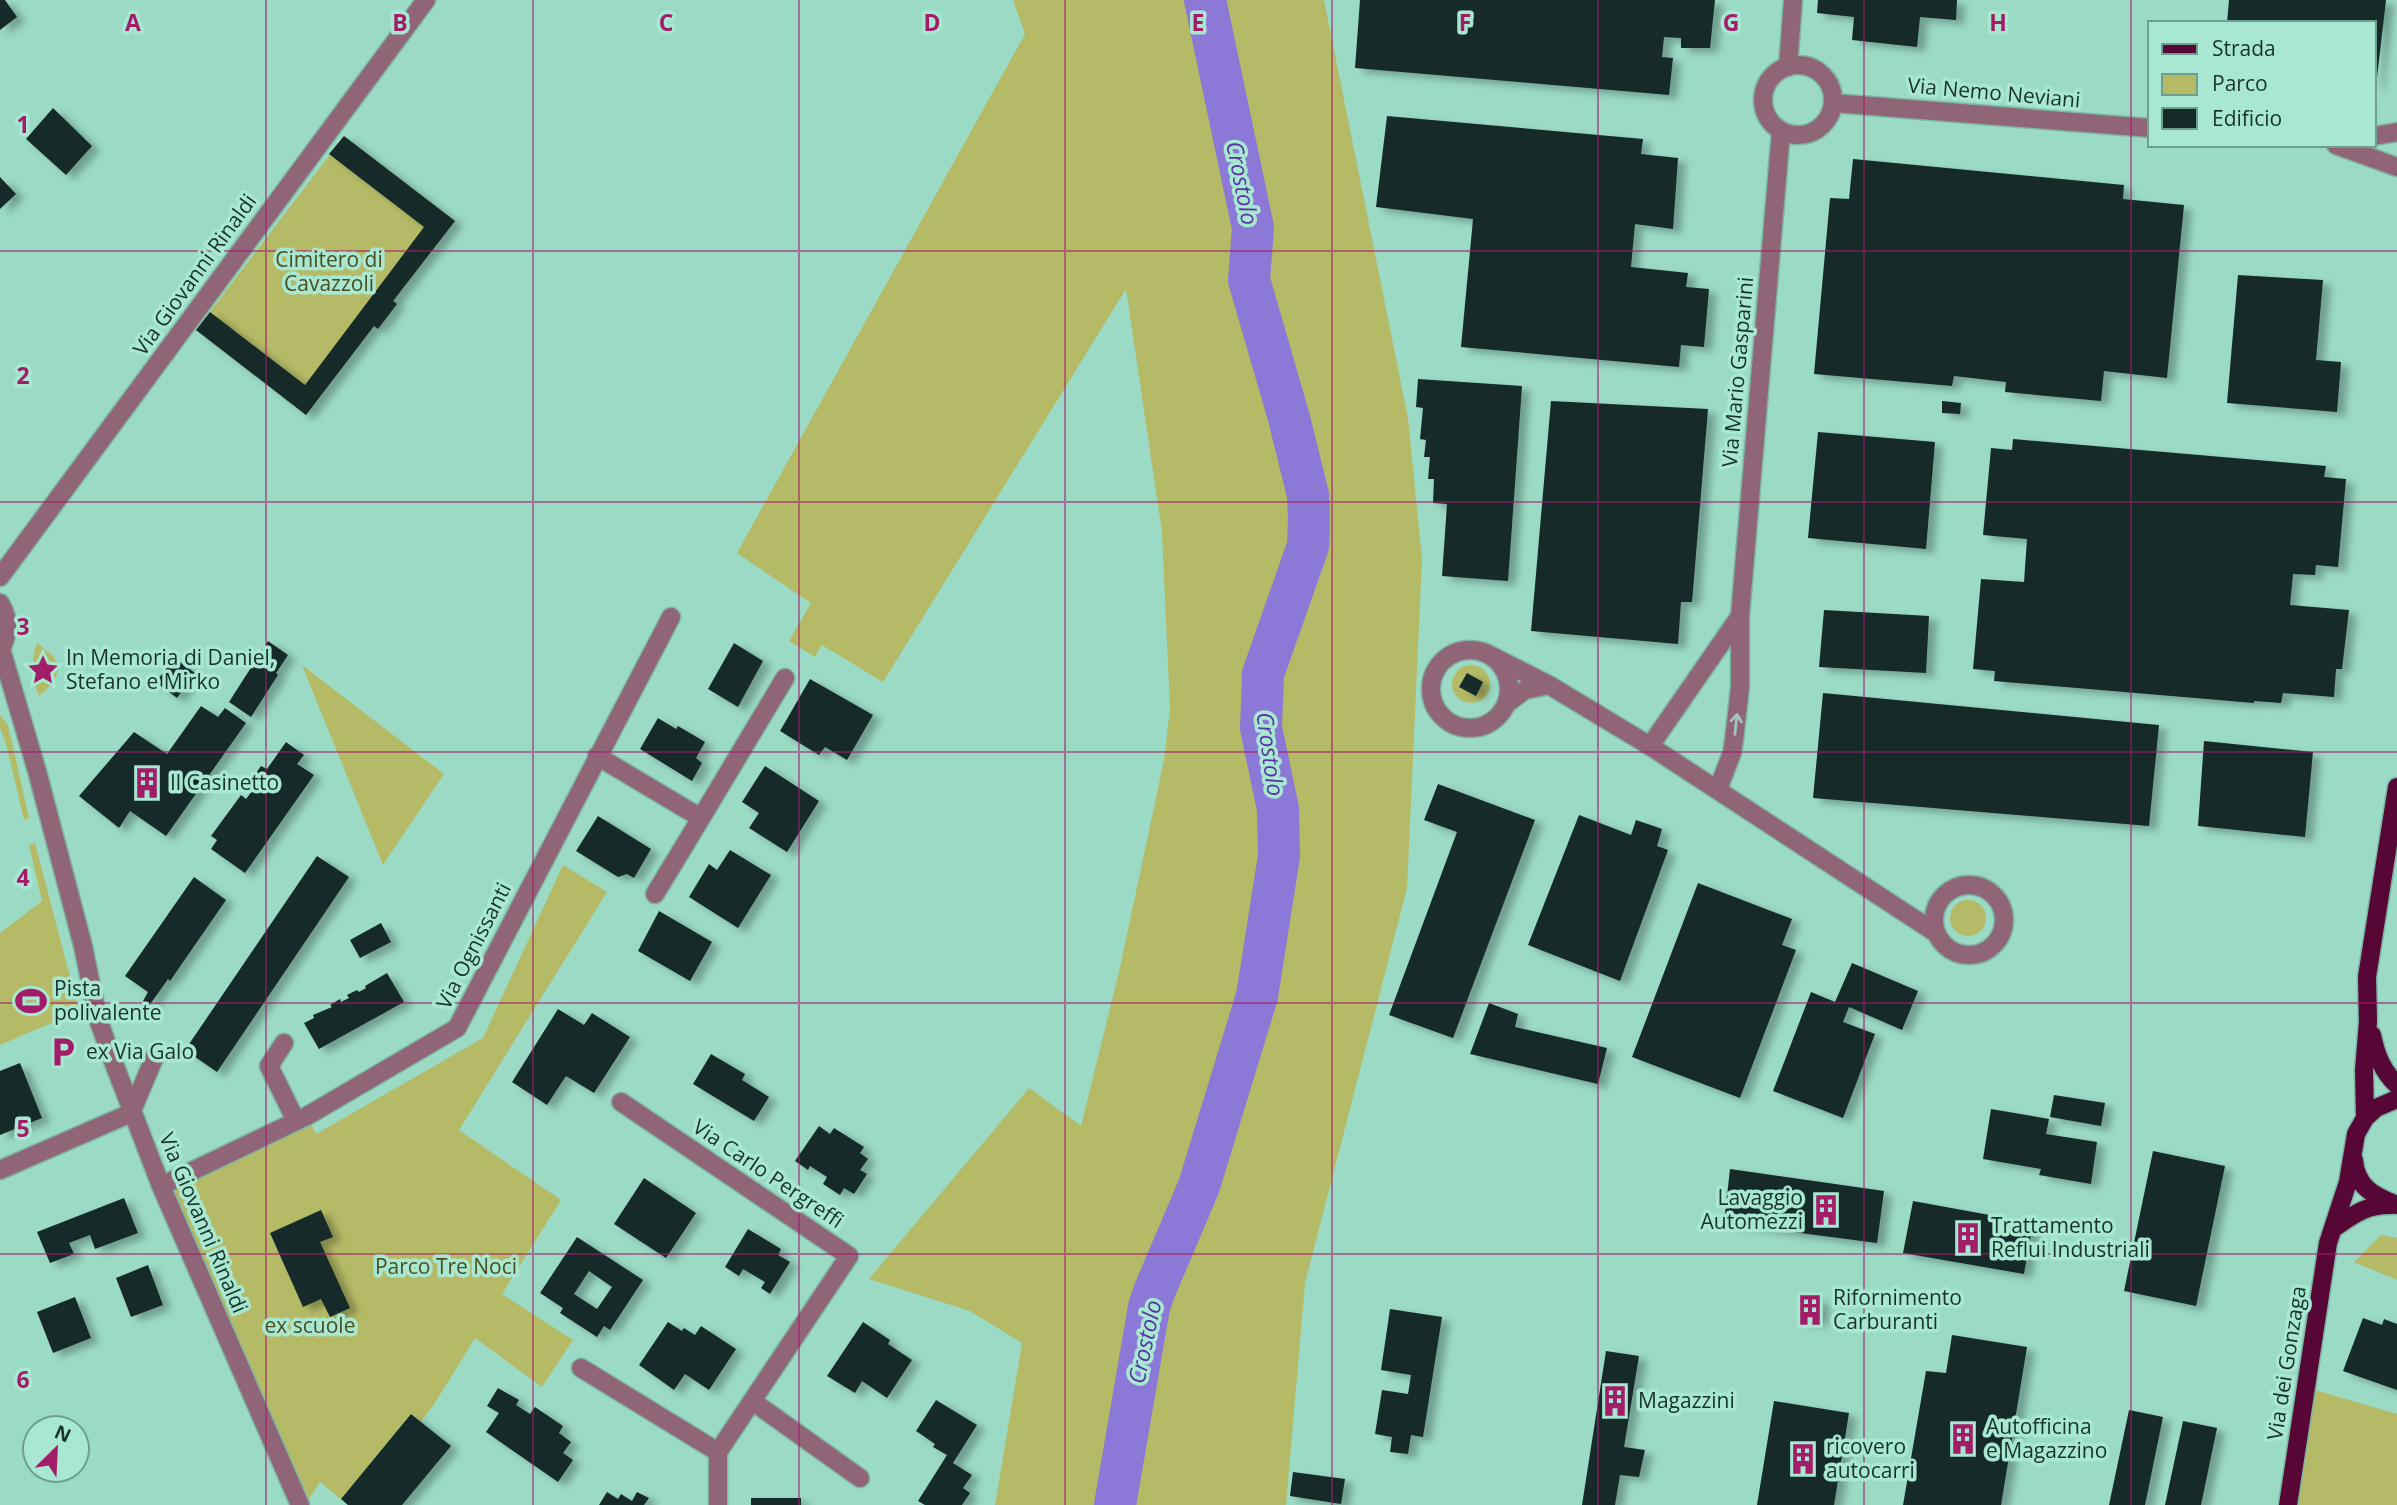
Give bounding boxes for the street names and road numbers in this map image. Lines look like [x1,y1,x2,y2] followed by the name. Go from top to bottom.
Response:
[1907,71,2082,114] street label: Via Nemo Neviani
[126,188,262,361] street label: Via Giovanni Rinaldi
[1715,276,1759,468] street label: Via Mario Gasparini
[429,878,517,1013] street label: Via Ognissanti
[688,1112,849,1234] street label: Via Carlo Pergreffi
[153,1128,255,1317] street label: Via Giovanni Rinaldi
[2260,1284,2312,1442] street label: Via dei Gonzaga

